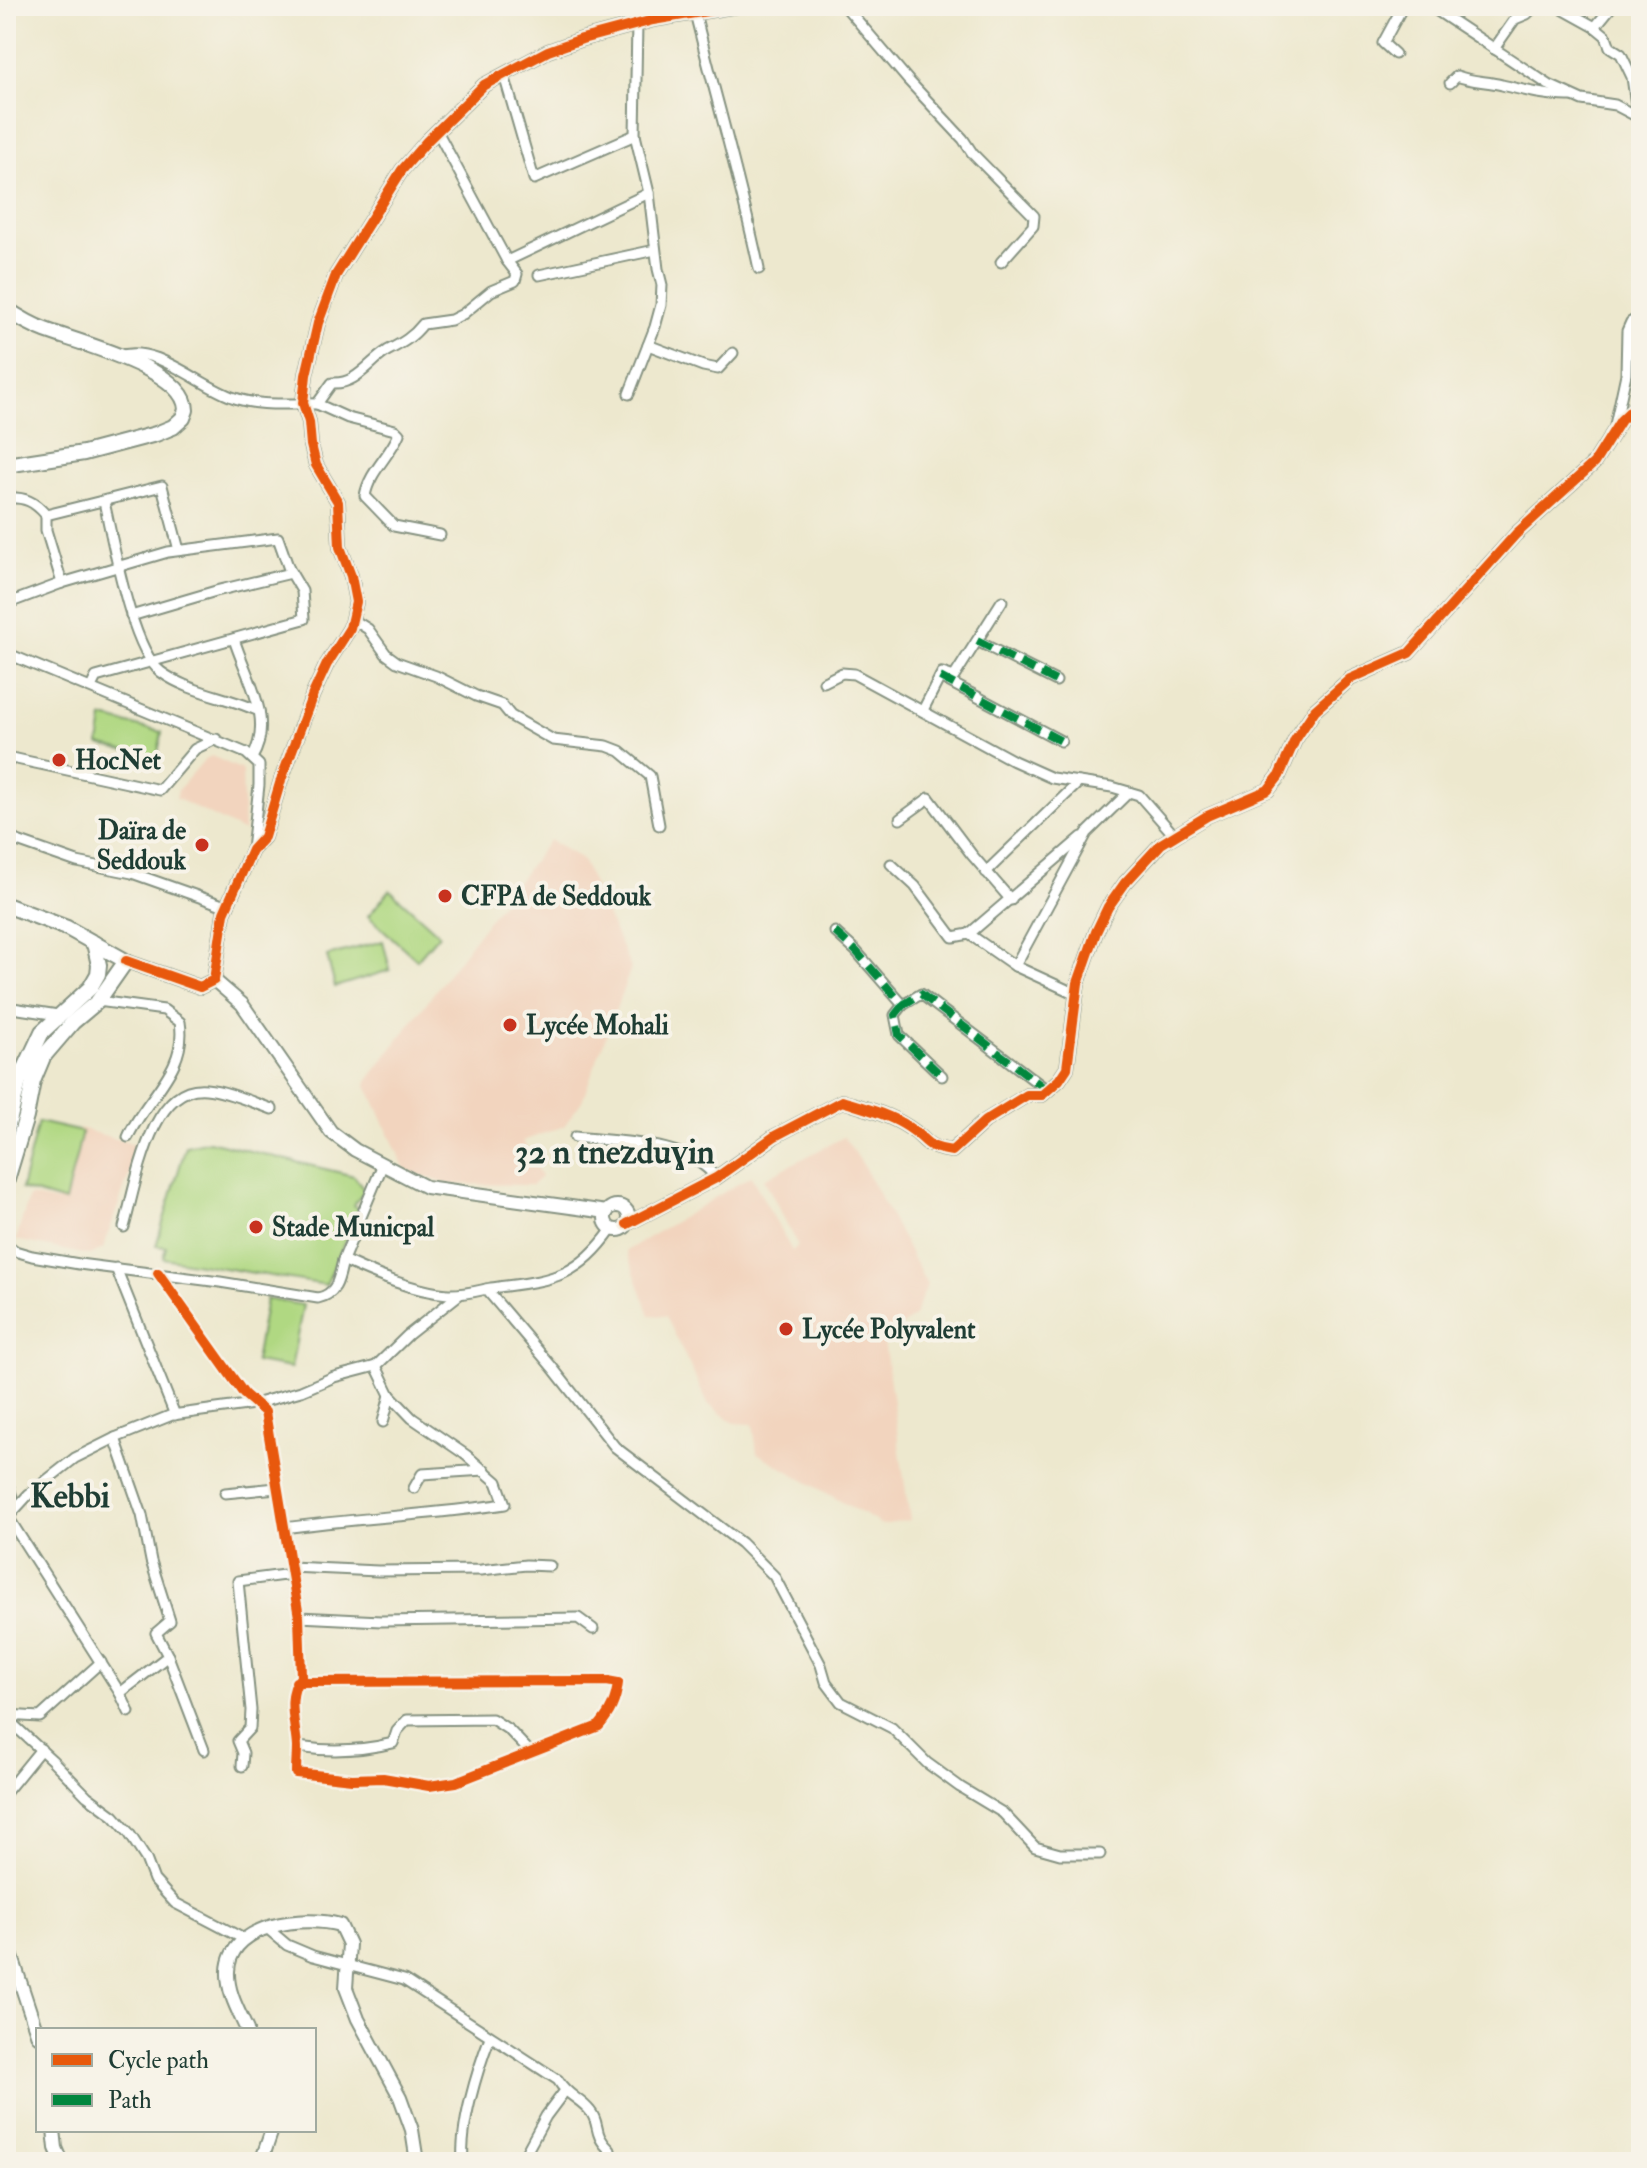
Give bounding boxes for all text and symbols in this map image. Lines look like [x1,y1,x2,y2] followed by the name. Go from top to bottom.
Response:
[75,745,162,777] place label: HocNet
[50,751,68,769] marker: HocNet
[97,815,187,877] place label: Daïra de Seddouk
[193,836,211,854] marker: Daïra de Seddouk
[461,881,652,913] place label: CFPA de Seddouk
[436,887,454,905] marker: CFPA de Seddouk
[526,1010,669,1043] place label: Lycée Mohali
[501,1016,519,1034] marker: Lycée Mohali
[515,1131,715,1174] district label: 32 n tnezduɣin
[272,1212,434,1245] place label: Stade Municpal
[247,1218,265,1236] marker: Stade Municpal
[802,1314,976,1347] place label: Lycée Polyvalent
[777,1320,795,1338] marker: Lycée Polyvalent
[30,1475,110,1518] district label: Kebbi
[36,2028,316,2132] legend
[108,2045,209,2076] text: Cycle path
[108,2085,152,2116] text: Path

